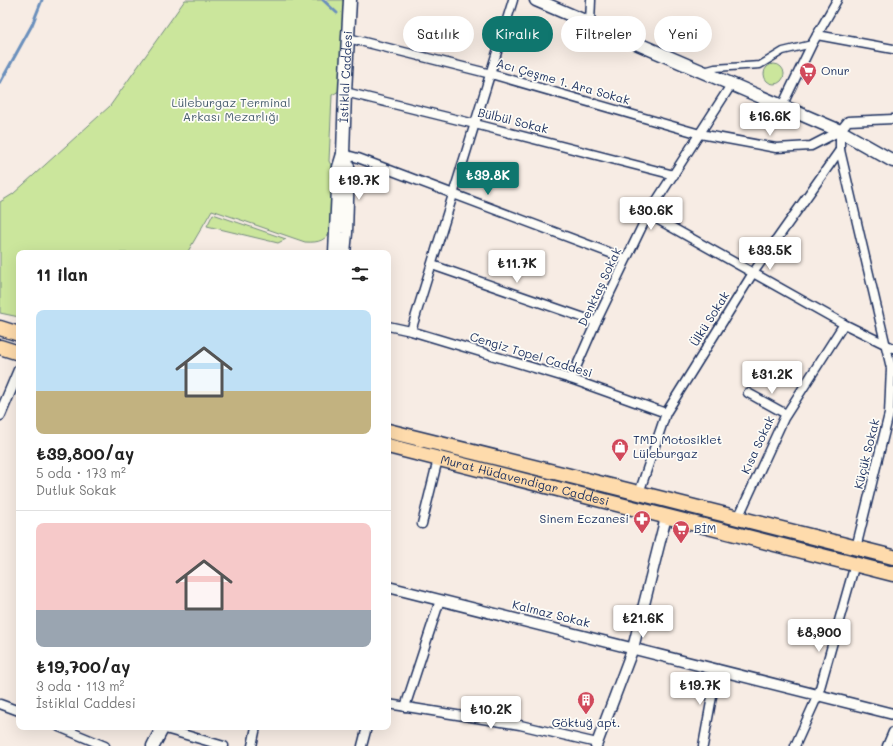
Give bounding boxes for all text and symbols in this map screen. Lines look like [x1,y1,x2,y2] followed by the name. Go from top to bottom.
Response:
[403,16,474,52] chip: Satılık
[482,16,553,52] chip: Kiralık
[561,16,646,52] chip: Filtreler
[654,16,712,52] chip: Yeni
[335,30,355,123] street label: İstiklal Caddesi
[495,54,632,108] street label: Acı Çeşme 1. Ara Sokak
[798,61,818,86] supermarket icon: Onur
[821,62,850,78] place label: Onur
[171,94,291,124] park label: Lüleburgaz Terminal Arkası Mezarlığı
[737,103,803,137] pin: ₺16.6K
[476,104,550,137] street label: Bülbül Sokak
[749,107,791,124] text: ₺16.6K
[455,162,521,196] pin: ₺39.8K
[466,166,510,183] text: ₺39.8K
[326,167,392,201] pin: ₺19.7K
[338,171,380,188] text: ₺19.7K
[618,197,684,231] pin: ₺30.6K
[629,201,673,218] text: ₺30.6K
[737,237,803,271] pin: ₺33.5K
[748,241,792,258] text: ₺33.5K
[574,245,624,329] street label: Denktaş Sokak
[484,250,550,284] pin: ₺11.7K
[497,254,537,271] text: ₺11.7K
[36,263,88,285] text: 11 ilan
[349,263,371,285] icon: filters
[686,288,732,349] street label: Ülkü Sokak
[468,328,595,380] street label: Cengiz Topel Caddesi
[168,336,240,408] icon: home
[739,361,805,395] pin: ₺31.2K
[751,365,793,382] text: ₺31.2K
[737,413,778,476] street label: Kısa Sokak
[850,417,882,491] street label: Küçük Sokak
[633,431,722,461] place label: TMD Motosiklet Lüleburgaz
[610,437,630,462] shop icon: TMD Motosiklet Lüleburgaz
[36,442,134,464] text: ₺39,800/ay
[439,451,611,509] street label: Murat Hüdavendigar Caddesi
[36,464,126,481] text: 5 oda · 173 m²
[36,481,116,498] text: Dutluk Sokak
[632,509,652,534] pharmacy icon: Sinem Eczanesi
[539,510,629,526] place label: Sinem Eczanesi
[671,519,691,544] supermarket icon: BİM
[694,520,716,536] place label: BİM
[168,549,240,621] icon: home
[511,596,592,630] street label: Kalmaz Sokak
[610,605,676,639] pin: ₺21.6K
[622,609,664,626] text: ₺21.6K
[786,619,852,653] pin: ₺8,900
[797,623,841,640] text: ₺8,900
[36,655,131,677] text: ₺19,700/ay
[667,672,733,706] pin: ₺19.7K
[679,676,721,693] text: ₺19.7K
[36,677,125,694] text: 3 oda · 113 m²
[576,690,596,715] building icon: Göktuğ apt.
[36,694,136,711] text: İstiklal Caddesi
[458,696,524,730] pin: ₺10.2K
[470,700,512,717] text: ₺10.2K
[552,714,620,730] place label: Göktuğ apt.

